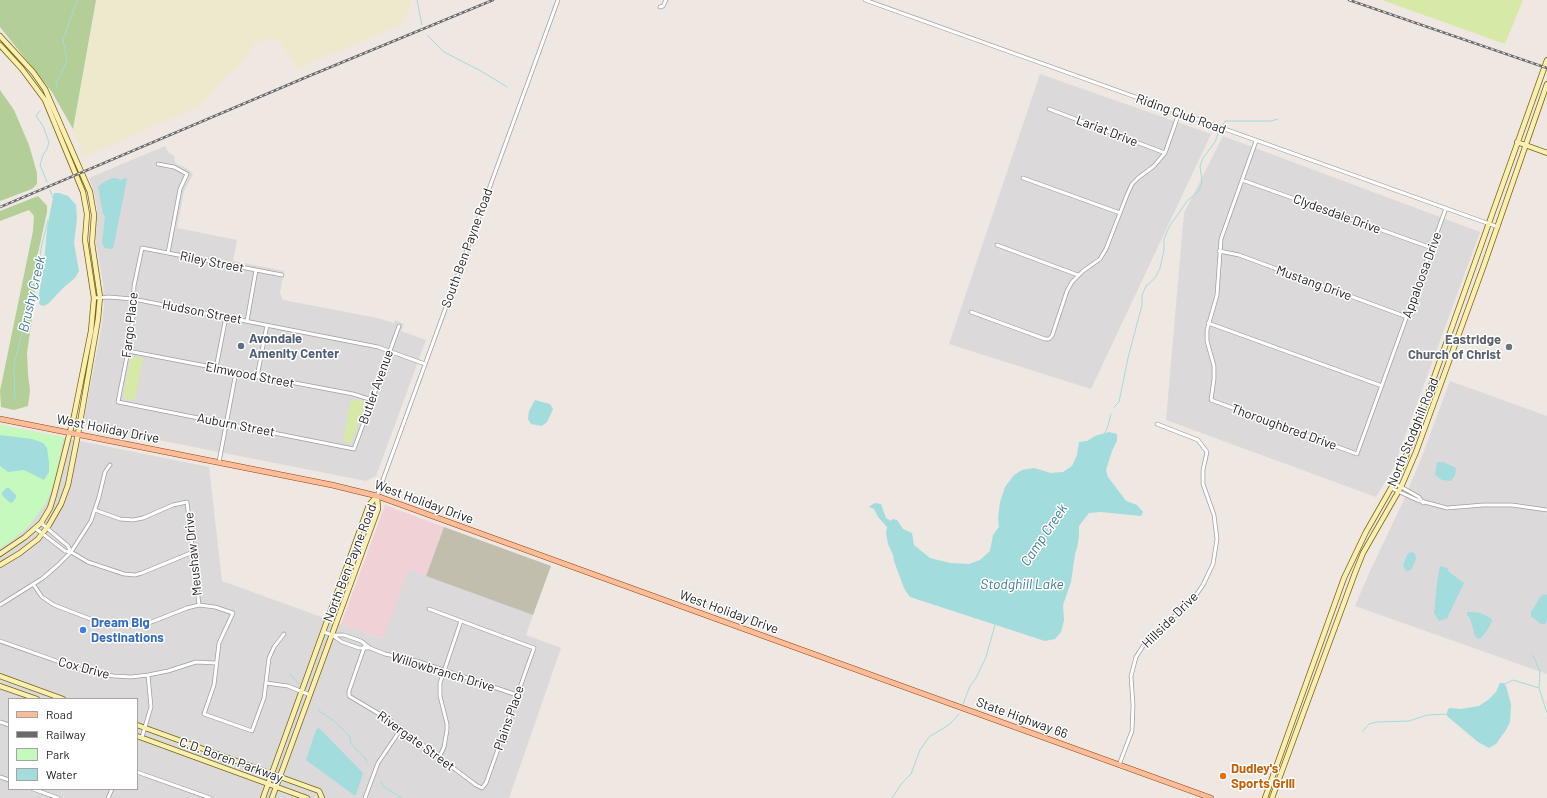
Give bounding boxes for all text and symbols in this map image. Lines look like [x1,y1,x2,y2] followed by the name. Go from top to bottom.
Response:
[1134,91,1228,137] street label: Riding Club Road
[1074,112,1140,150] street label: Lariat Drive
[438,186,496,310] street label: South Ben Payne Road
[1291,191,1383,237] street label: Clydesdale Drive
[1399,230,1445,320] street label: Appaloosa Drive
[179,248,245,276] street label: Riley Street
[15,254,49,334] water label: Brushy Creek
[1274,262,1354,304] street label: Mustang Drive
[119,291,141,359] street label: Fargo Place
[161,297,243,327] street label: Hudson Street
[249,331,339,362] place label: Avondale Amenity Center
[1408,332,1501,363] place label: Eastridge Church of Christ
[236,341,246,351] marker: Avondale Amenity Center
[1504,342,1514,352] marker: Eastridge Church of Christ
[355,348,397,426] street label: Butler Avenue
[204,359,296,391] street label: Elmwood Street
[1384,375,1442,489] street label: North Stodghill Road
[1229,401,1339,453] street label: Thoroughbred Drive
[196,410,276,440] street label: Auburn Street
[55,411,161,447] street label: West Holiday Drive
[372,477,476,527] street label: West Holiday Drive
[1017,501,1071,569] water label: Camp Creek
[320,502,380,624] street label: North Ben Payne Road
[181,511,205,597] street label: Meushaw Drive
[980,576,1064,592] water label: Stodghill Lake
[677,587,781,637] street label: West Holiday Drive
[1139,589,1201,651] street label: Hillside Drive
[91,615,164,646] place label: Dream Big Destinations
[78,625,88,635] marker: Dream Big Destinations
[389,649,497,695] street label: Willowbranch Drive
[57,654,111,682] street label: Cox Drive
[491,684,527,752] street label: Plains Place
[974,694,1070,742] street label: State Highway 66
[8,698,138,790] legend
[46,707,73,721] text: Road
[374,708,458,774] street label: Rivergate Street
[46,727,85,741] text: Railway
[177,734,285,786] street label: C.D. Boren Parkway
[46,747,70,761] text: Park
[1231,761,1295,792] place label: Dudley's Sports Grill
[46,767,77,781] text: Water
[1218,771,1228,781] marker: Dudley's Sports Grill

